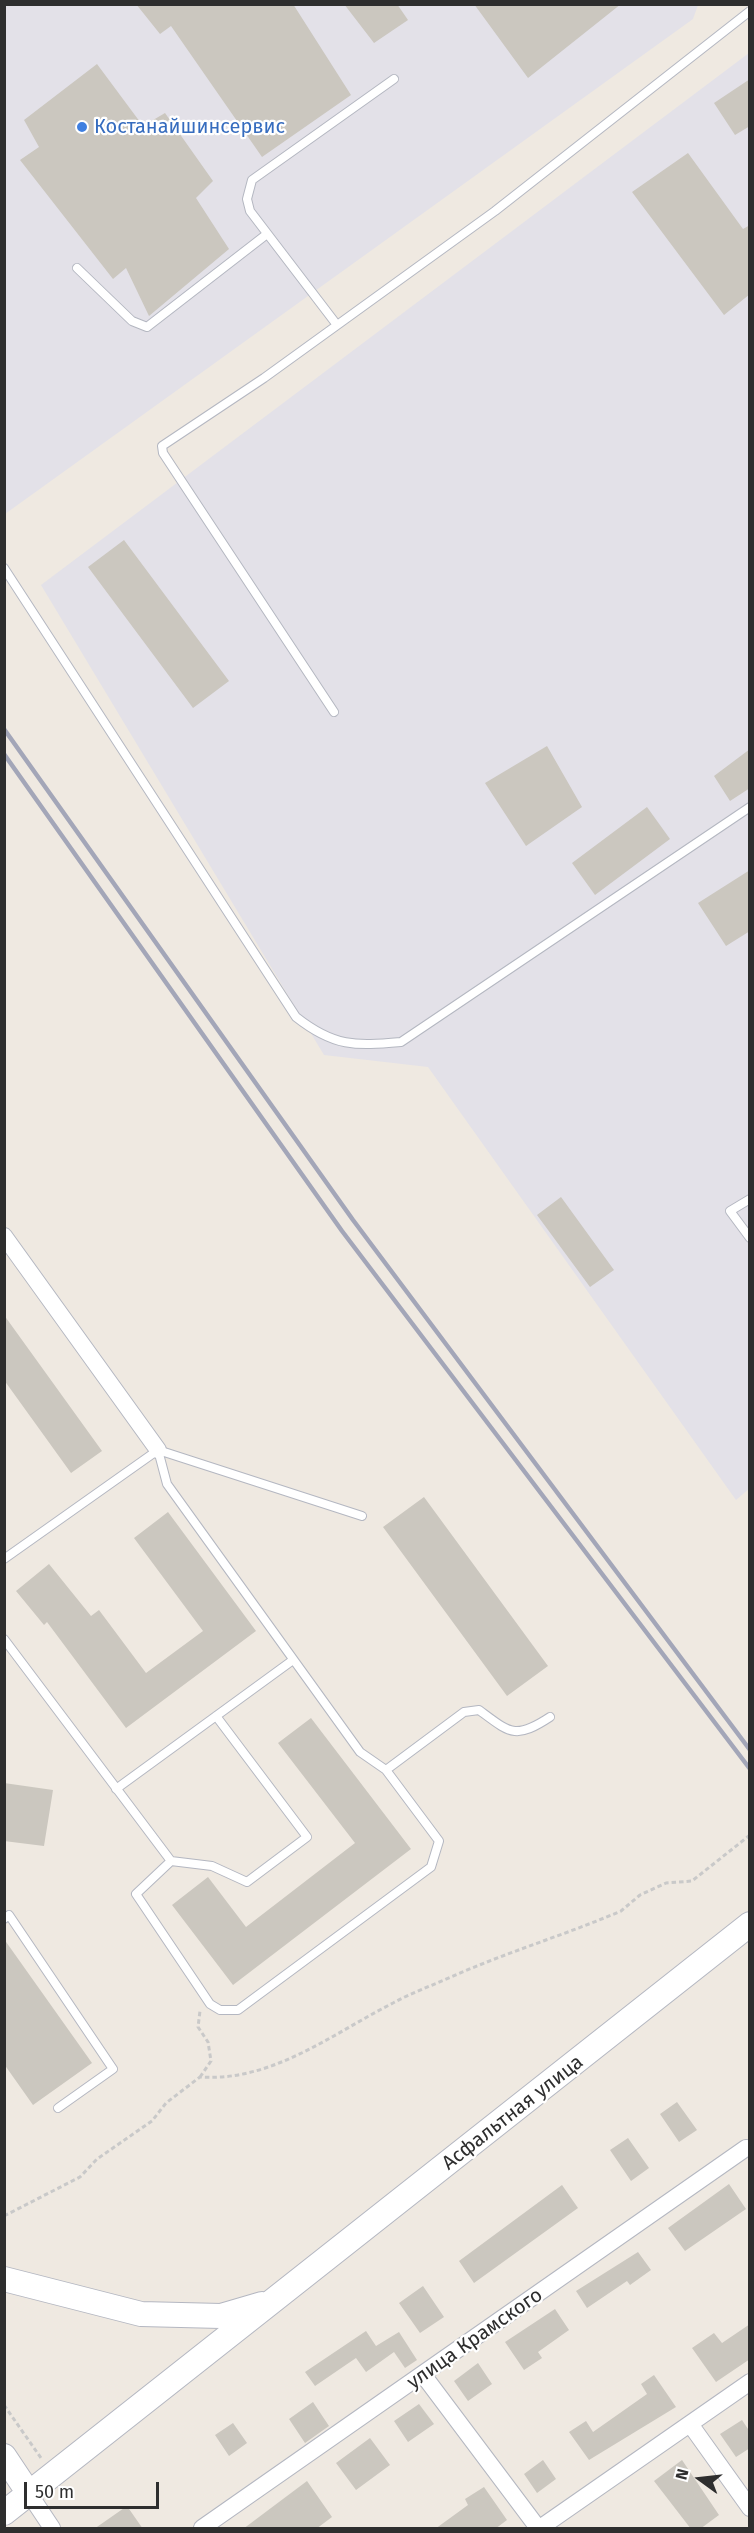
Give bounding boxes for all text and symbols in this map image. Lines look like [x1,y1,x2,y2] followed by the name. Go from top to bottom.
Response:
[94,115,285,139] place label: Костанайшинсервис
[75,120,89,134] marker: Костанайшинсервис
[438,2050,588,2176] street label: Асфальтная улица
[403,2283,547,2395] street label: улица Крамского
[670,2449,730,2509] north arrow
[672,2467,693,2482] text: N
[27,2470,162,2508] scale bar
[35,2481,74,2503] text: 50 m

